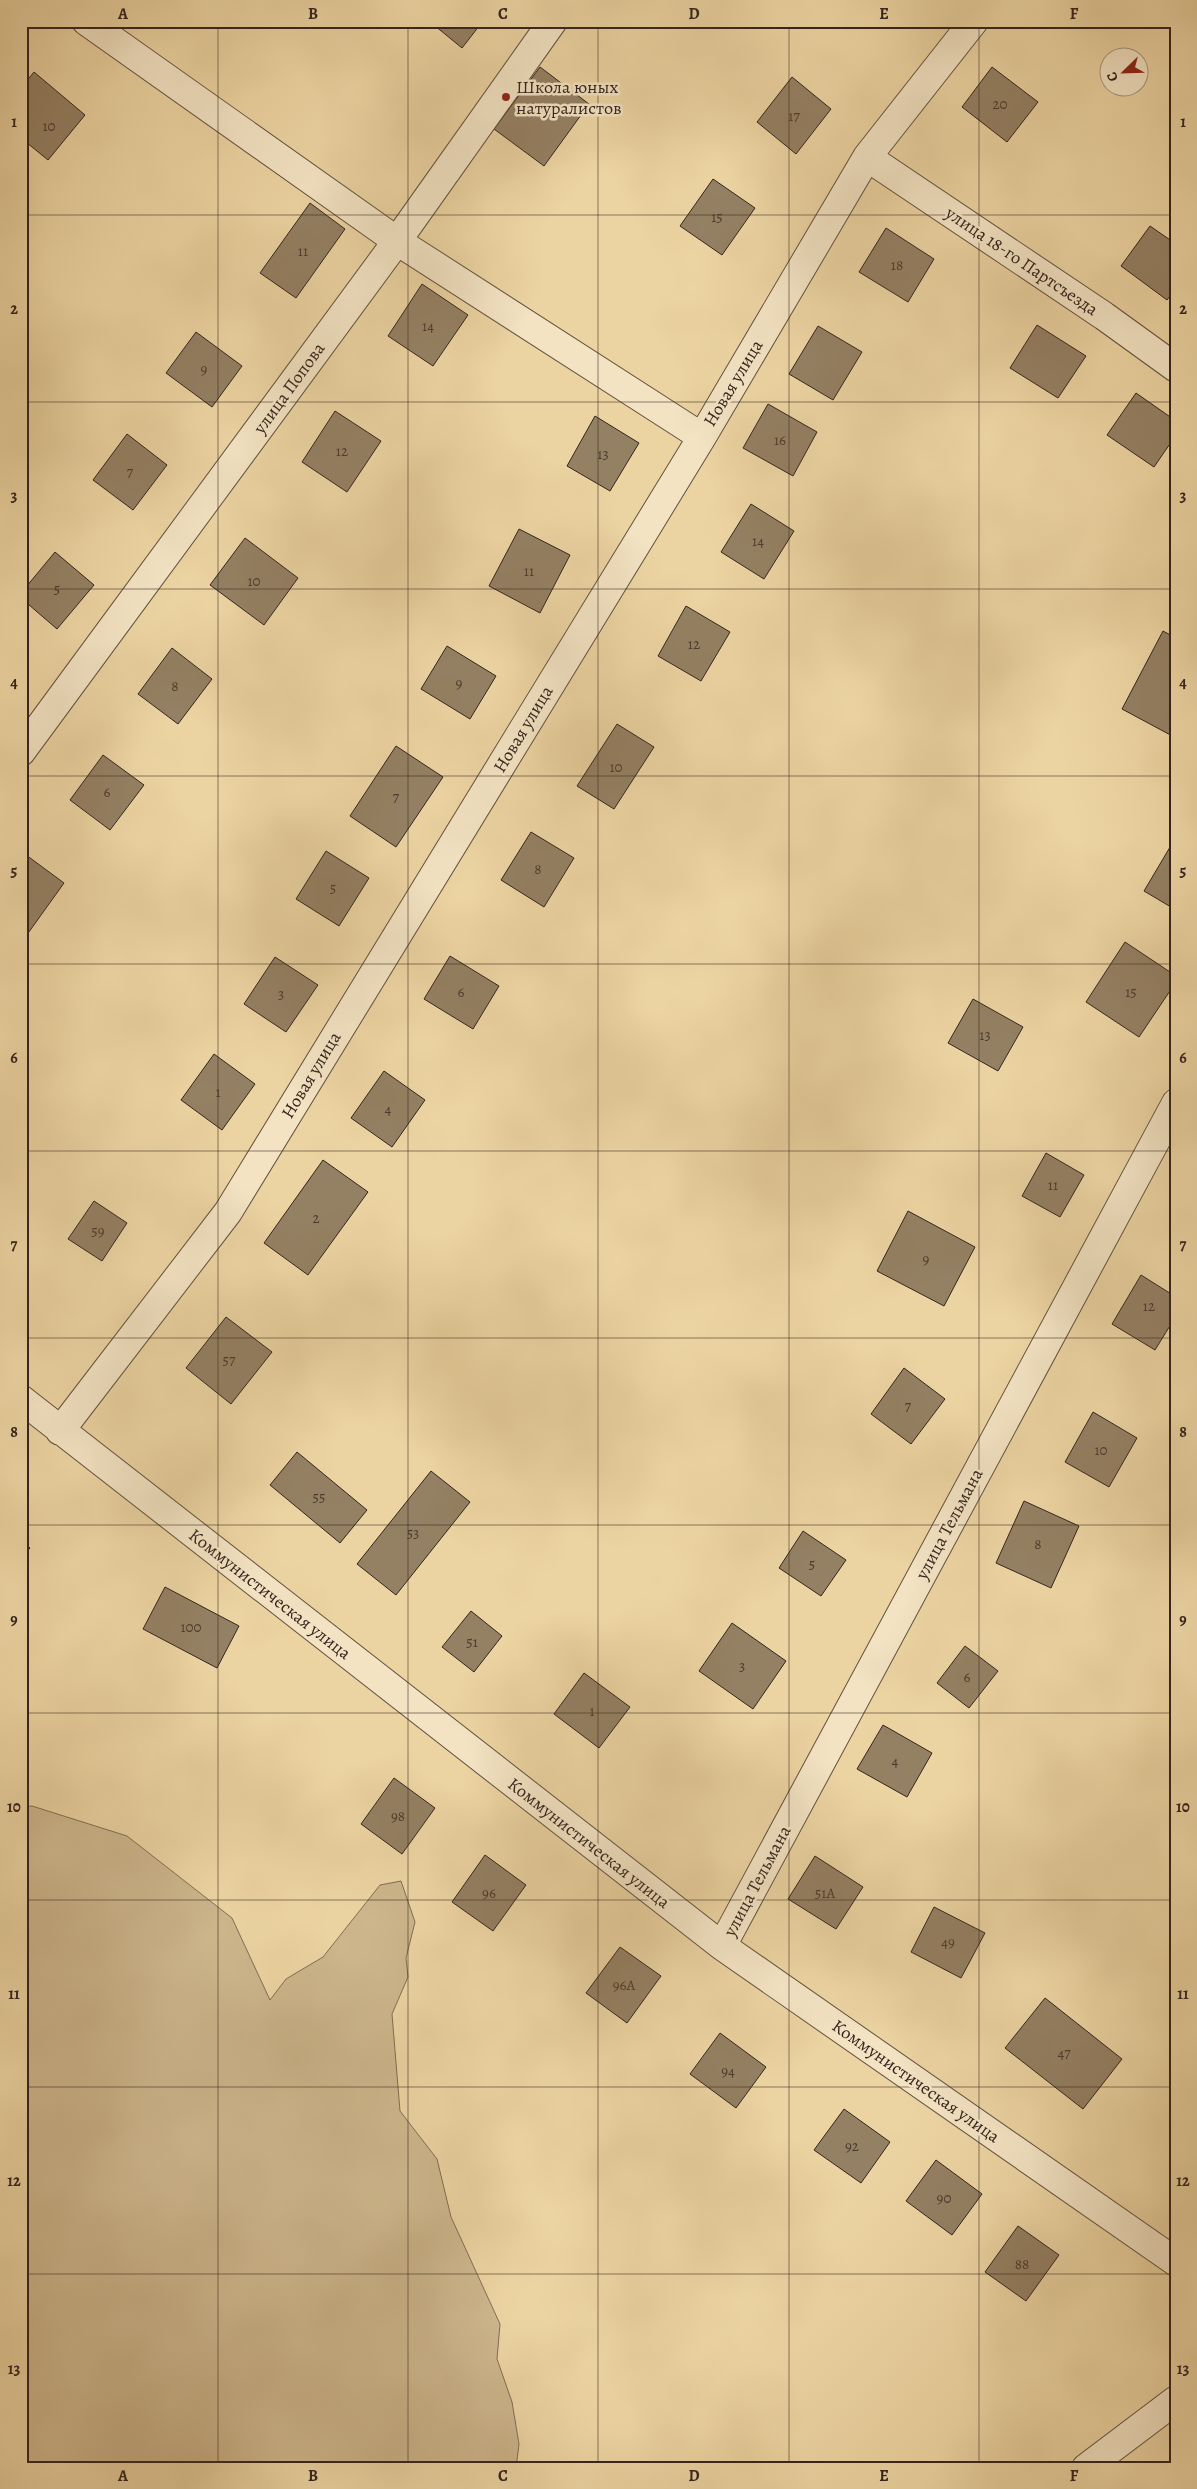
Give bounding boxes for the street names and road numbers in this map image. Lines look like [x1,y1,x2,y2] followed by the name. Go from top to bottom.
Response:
[940,200,1104,321] street label: улица 18-го Партсъезда
[698,334,769,431] street label: Новая улица
[247,337,331,439] street label: улица Попова
[488,680,559,777] street label: Новая улица
[276,1026,347,1123] street label: Новая улица
[909,1464,989,1585] street label: улица Тельмана
[184,1523,357,1665] street label: Коммунистическая улица
[503,1772,676,1914] street label: Коммунистическая улица
[717,1821,797,1942] street label: улица Тельмана
[827,2014,1005,2149] street label: Коммунистическая улица

